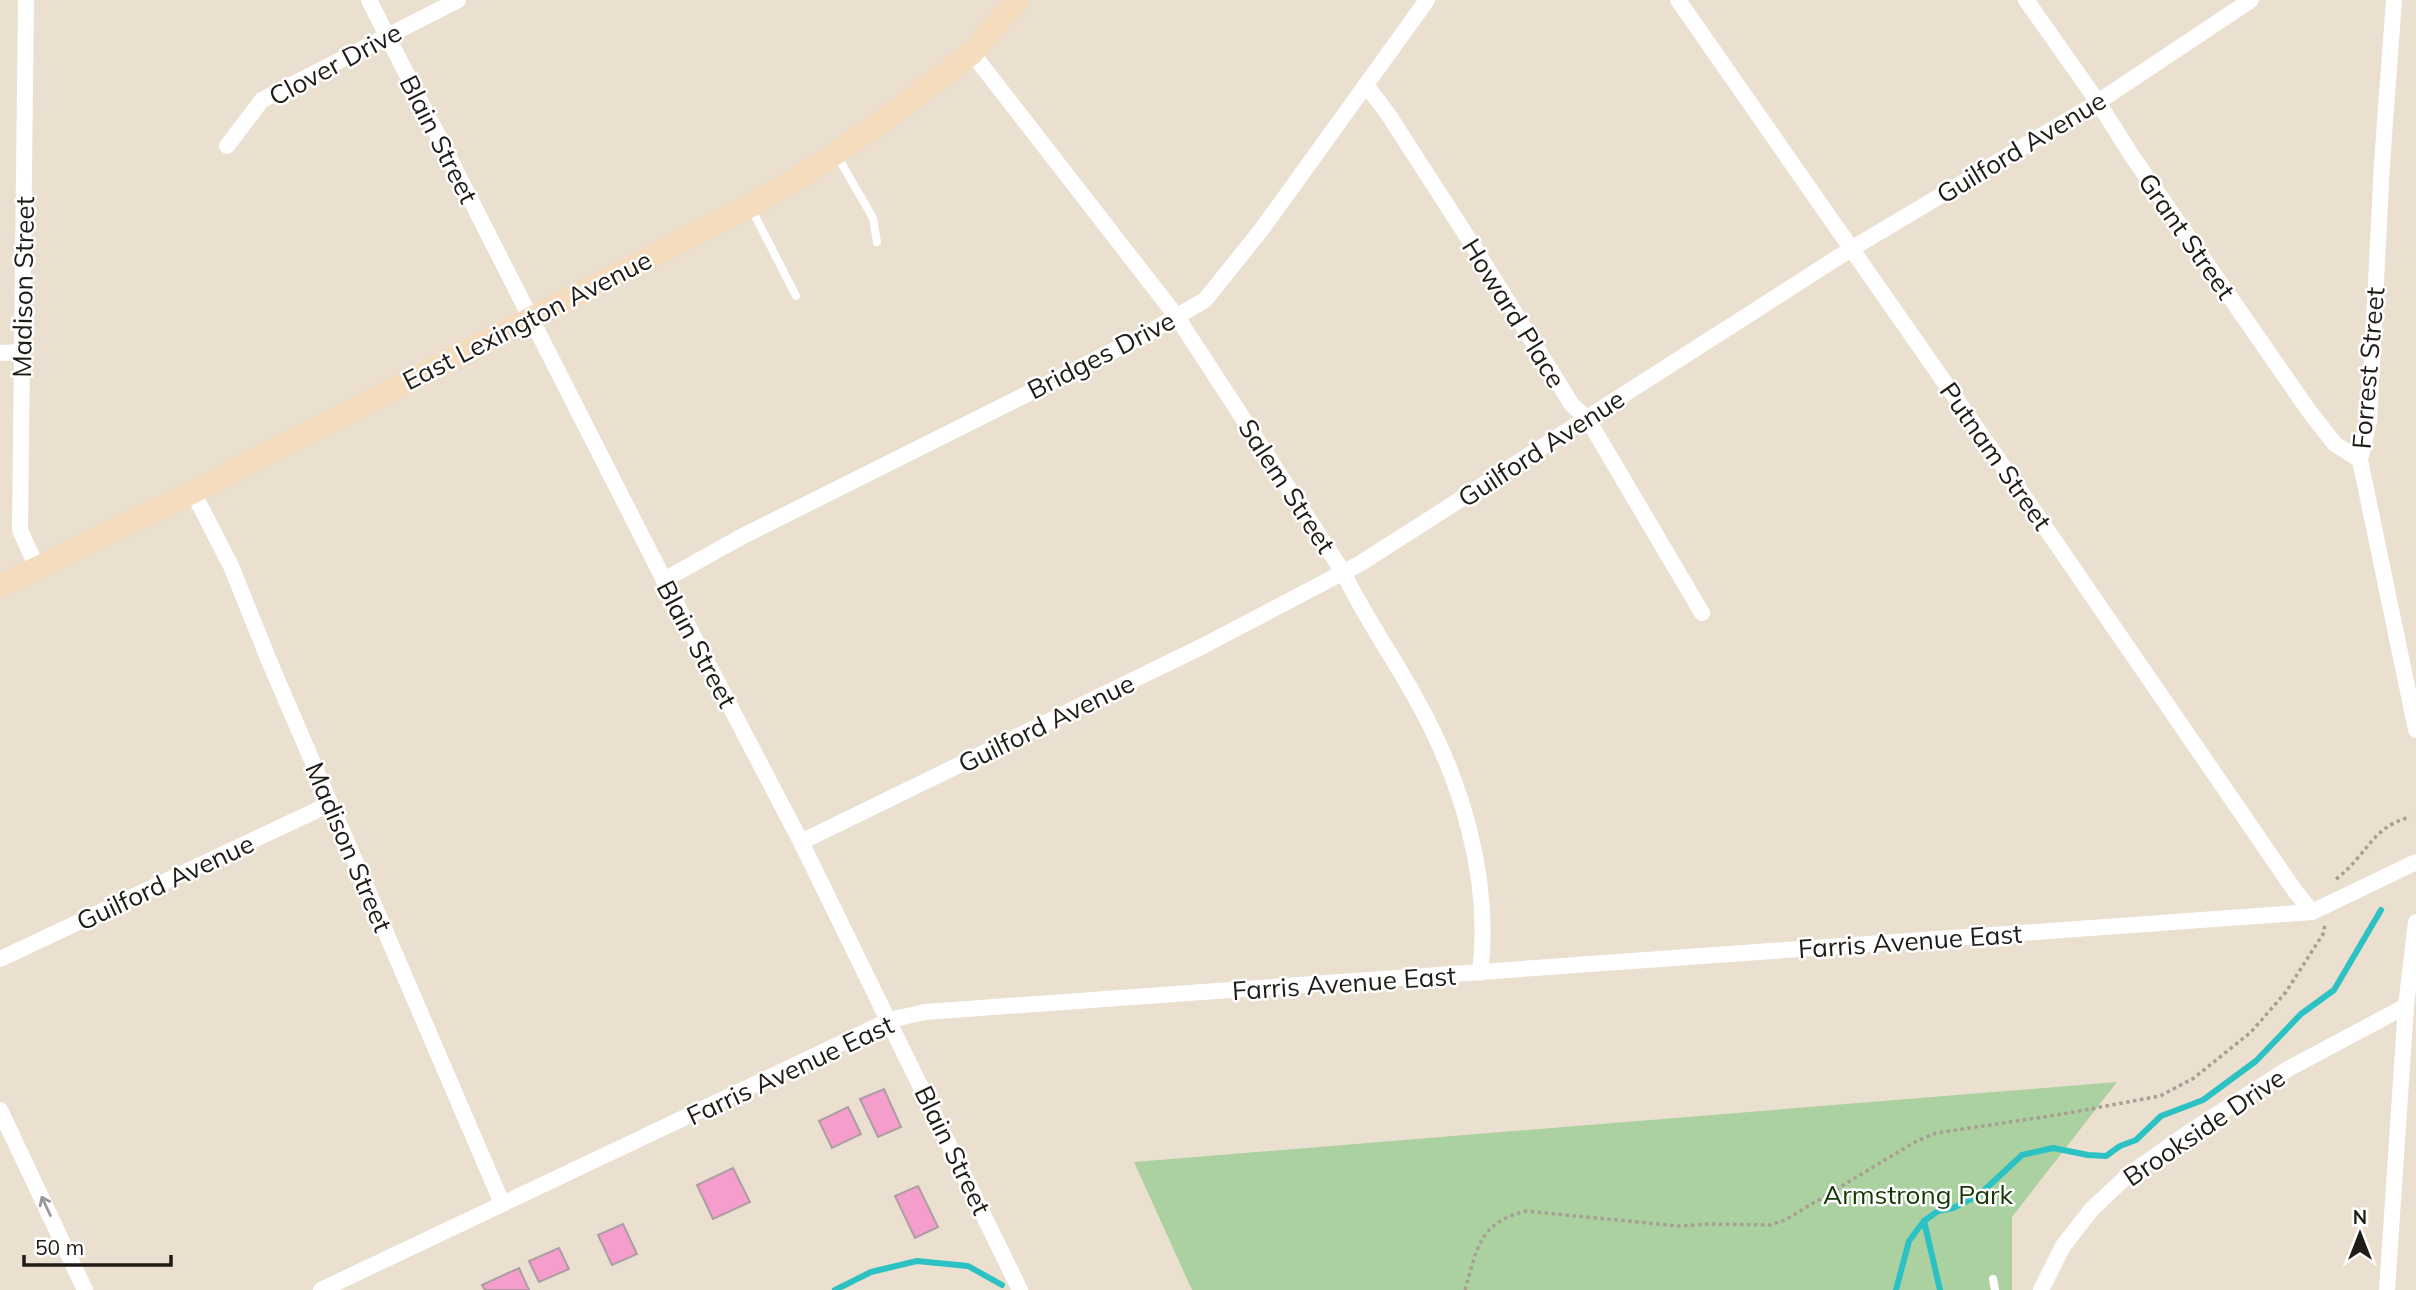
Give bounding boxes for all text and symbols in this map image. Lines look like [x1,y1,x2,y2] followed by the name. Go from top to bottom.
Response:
[263,15,407,113] street label: Clover Drive
[393,69,485,209] street label: Blain Street
[1930,83,2112,211] street label: Guilford Avenue
[2131,166,2243,306] street label: Grant Street
[5,196,41,378] street label: Madison Street
[1455,232,1573,394] street label: Howard Place
[397,243,657,397] street label: East Lexington Avenue
[2344,286,2392,450] street label: Forrest Street
[1022,304,1180,406] street label: Bridges Drive
[1933,376,2059,536] street label: Putnam Street
[1452,382,1630,514] street label: Guilford Avenue
[1231,413,1343,559] street label: Salem Street
[650,575,744,713] street label: Blain Street
[953,666,1139,780] street label: Guilford Avenue
[298,757,400,937] street label: Madison Street
[71,827,259,937] street label: Guilford Avenue
[1797,917,2023,965] street label: Farris Avenue East
[1231,959,1457,1007] street label: Farris Avenue East
[681,1008,899,1132] street label: Farris Avenue East
[2117,1061,2291,1193] street label: Brookside Drive
[908,1080,998,1220] street label: Blain Street
[1823,1178,2013,1211] park label: Armstrong Park
[38,1196,52,1217] one-way arrow
[2325,1199,2395,1269] north arrow
[2353,1205,2367,1229] text: N
[24,1224,172,1268] scale bar
[35,1234,84,1260] text: 50 m

